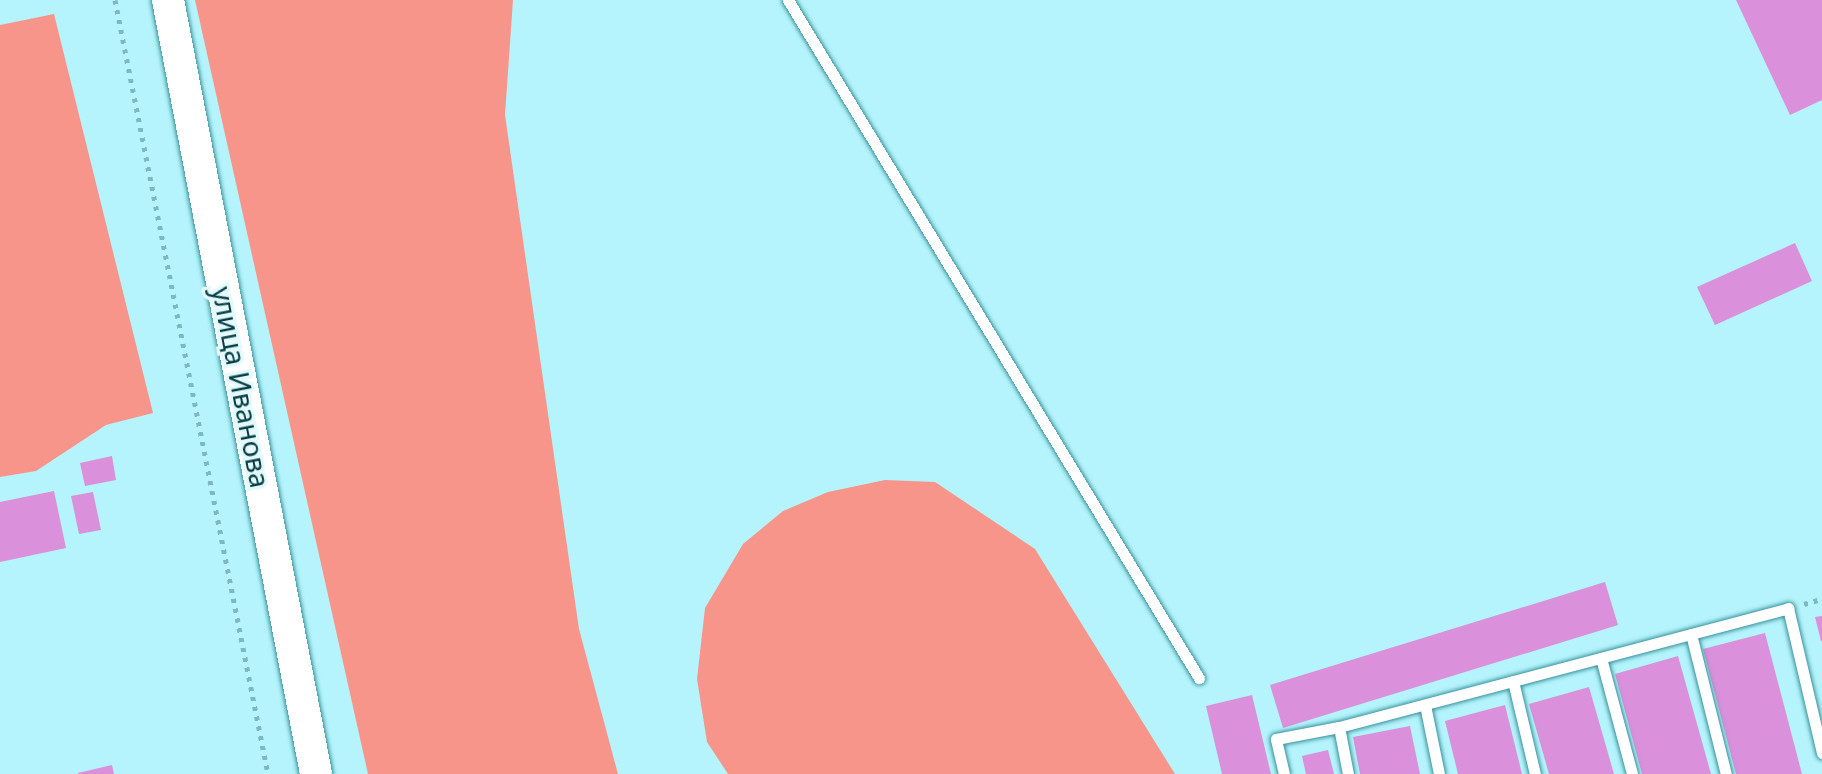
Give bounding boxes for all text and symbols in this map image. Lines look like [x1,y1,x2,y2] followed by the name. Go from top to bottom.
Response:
[206,283,278,491] street label: улица Иванова

